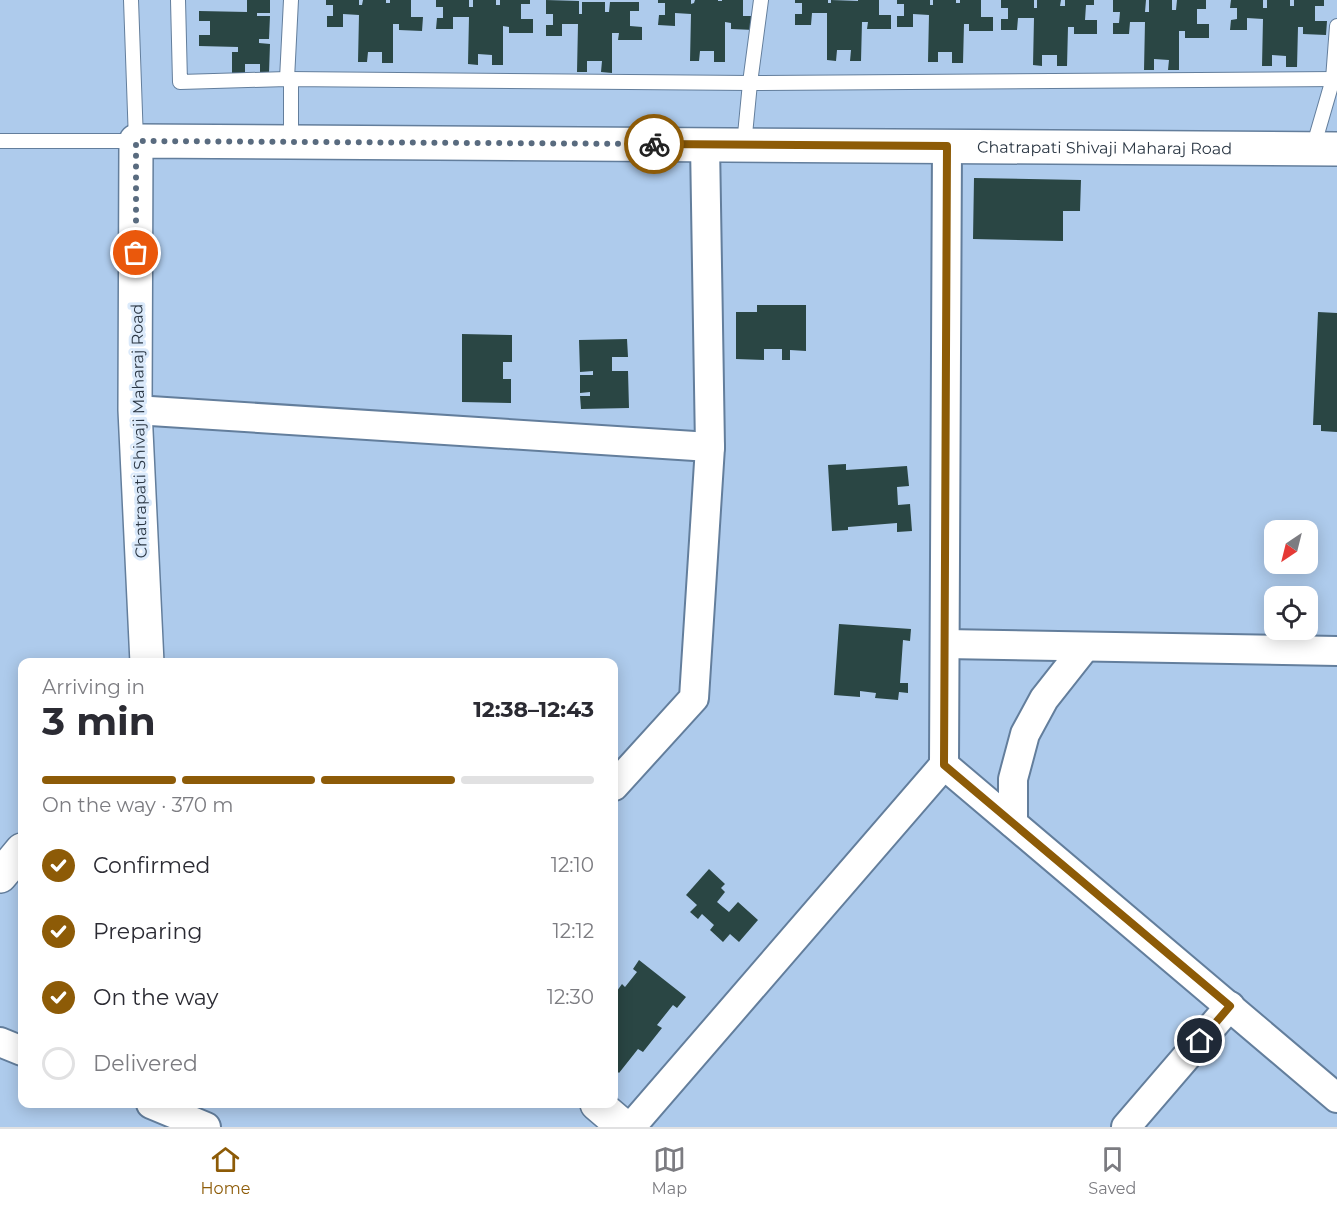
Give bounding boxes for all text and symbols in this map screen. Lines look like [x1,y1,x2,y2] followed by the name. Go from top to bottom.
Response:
[624,114,684,174] courier
[638,128,671,161] icon: bike
[977,137,1232,158] street label: Chatrapati Shivaji Maharaj Road
[110,227,161,278] pin
[119,236,152,269] icon: bag
[127,303,151,559] street label: Chatrapati Shivaji Maharaj Road
[1264,520,1318,574] north arrow
[1264,520,1318,640] map controls
[1264,586,1318,640] button: locate
[42,675,145,699] text: Arriving in
[473,696,594,723] text: 12:38–12:43
[42,697,156,745] text: 3 min
[42,793,234,817] text: On the way · 370 m
[42,849,75,882] icon: check
[93,852,210,879] text: Confirmed
[551,853,594,877] text: 12:10
[42,915,75,948] icon: check
[93,918,202,945] text: Preparing
[553,919,594,943] text: 12:12
[42,981,75,1014] icon: check
[93,984,218,1011] text: On the way
[547,985,594,1009] text: 12:30
[1174,1015,1225,1066] pin
[1183,1024,1216,1057] icon: home
[93,1050,198,1077] text: Delivered
[201,1143,250,1198] tab: Home
[652,1143,687,1198] tab: Map
[1088,1143,1136,1198] tab: Saved

